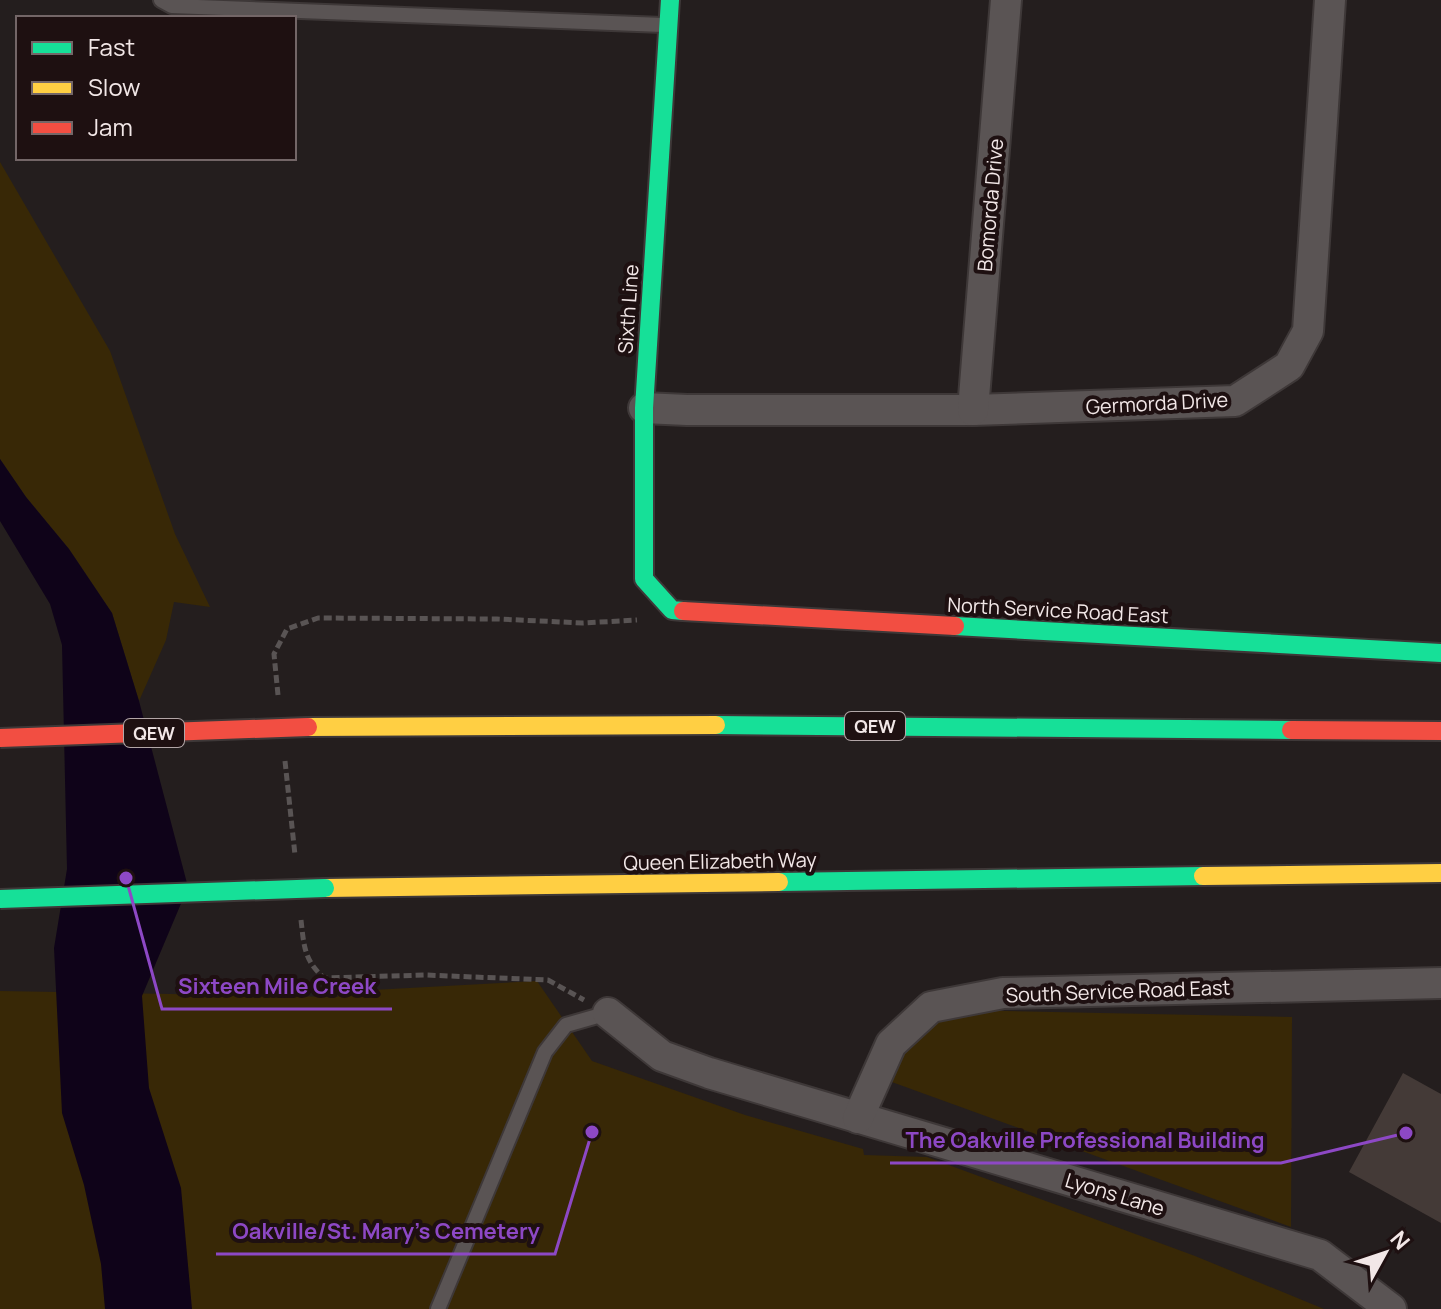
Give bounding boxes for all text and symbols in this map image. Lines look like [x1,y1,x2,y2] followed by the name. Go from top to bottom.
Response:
[16,16,296,160] legend
[88,30,135,63] text: Fast
[88,70,141,103] text: Slow
[88,110,133,143] text: Jam
[971,137,1009,273] street label: Bomorda Drive
[611,263,645,355] street label: Sixth Line
[1085,386,1229,420] street label: Germorda Drive
[947,591,1169,629] street label: North Service Road East
[845,712,905,740] road number: QEW
[124,719,184,747] road number: QEW
[623,846,817,876] street label: Queen Elizabeth Way
[162,963,392,1009] callout: Sixteen Mile Creek
[178,971,377,1001] text: Sixteen Mile Creek
[1005,974,1231,1008] street label: South Service Road East
[890,1117,1281,1163] callout: The Oakville Professional Building
[905,1125,1265,1155] text: The Oakville Professional Building
[1062,1166,1168,1222] street label: Lyons Lane
[216,1208,555,1254] callout: Oakville/St. Mary's Cemetery
[1345,1213,1425,1293] north arrow
[232,1216,540,1246] text: Oakville/St. Mary's Cemetery
[1384,1224,1417,1256] text: N

